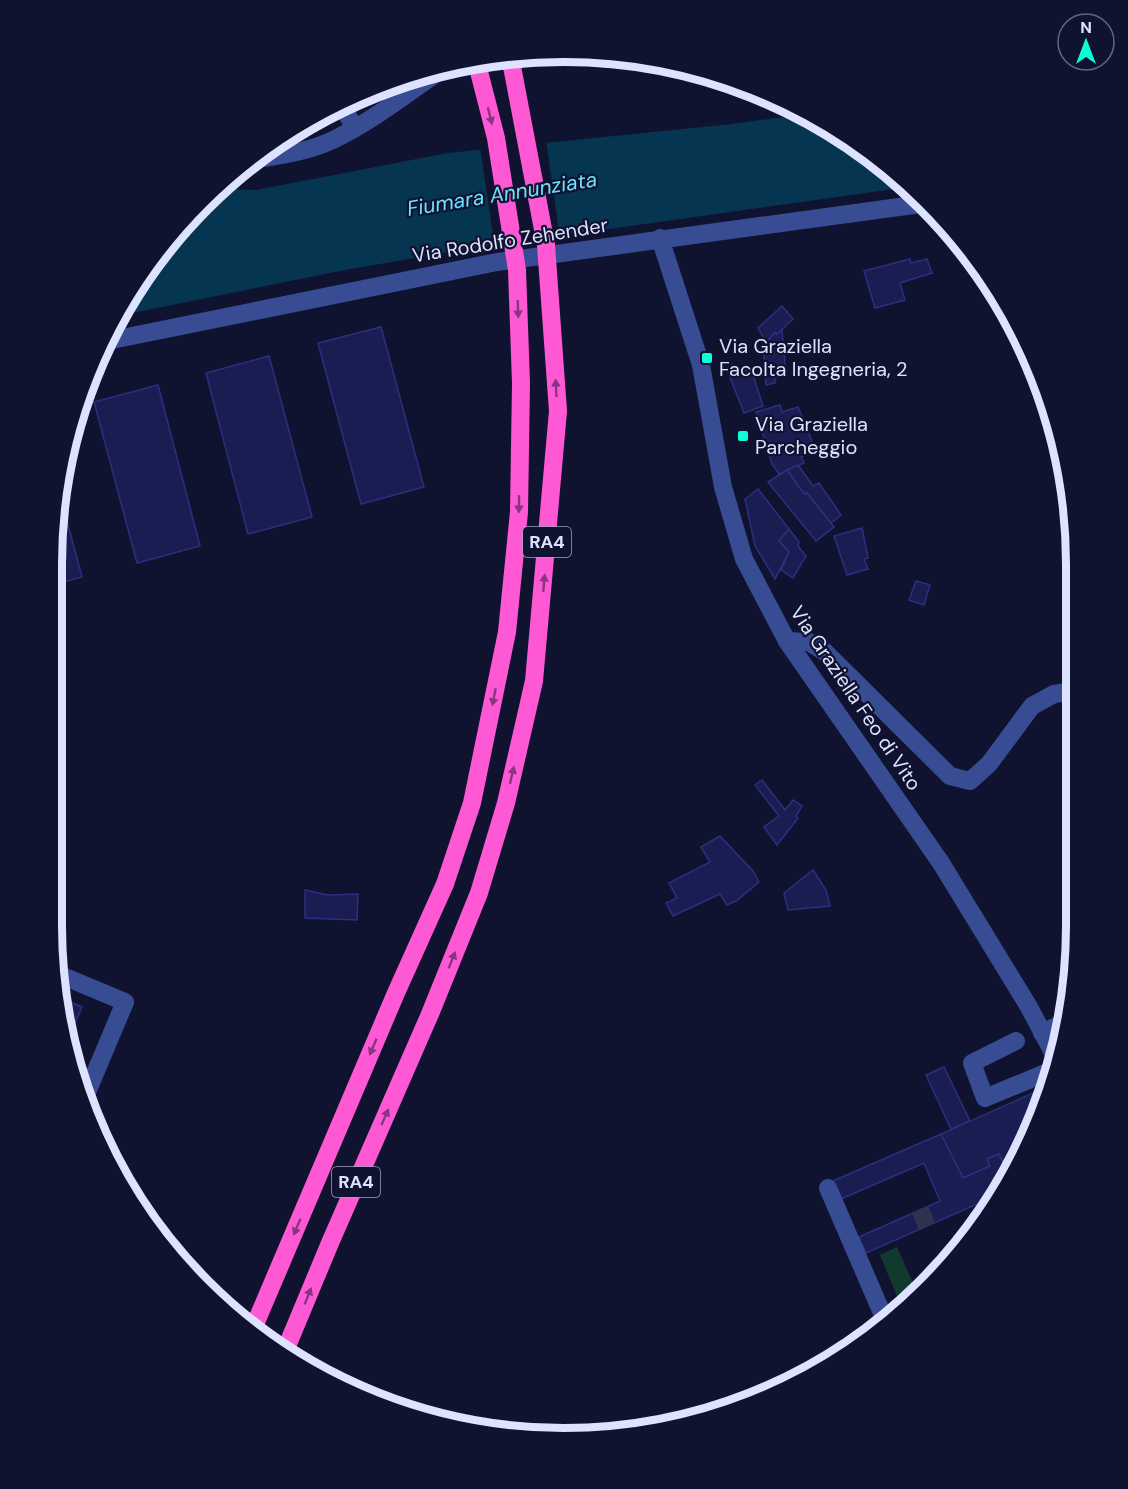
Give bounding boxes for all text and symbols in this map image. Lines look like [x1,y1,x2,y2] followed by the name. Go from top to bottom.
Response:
[1056,12,1116,72] north arrow
[1080,17,1092,38] text: N
[486,107,496,126] one-way arrow
[405,165,599,223] water label: Fiumara Annunziata
[410,212,610,268] street label: Via Rodolfo Zehender
[514,300,523,319] one-way arrow
[719,333,907,382] place label: Via Graziella Facolta Ingegneria, 2
[700,351,714,365] marker: Via Graziella Facolta Ingegneria, 2
[552,379,561,398] one-way arrow
[755,411,868,460] place label: Via Graziella Parcheggio
[736,429,750,443] marker: Via Graziella Parcheggio
[515,495,524,514] one-way arrow
[523,527,571,557] road number: RA4
[539,573,548,592] one-way arrow
[784,601,928,795] street label: Via Graziella Feo di Vito
[489,688,498,707] one-way arrow
[508,766,518,784] one-way arrow
[448,951,457,969] one-way arrow
[368,1038,377,1056] one-way arrow
[380,1109,389,1126] one-way arrow
[332,1167,380,1197] road number: RA4
[292,1218,302,1236] one-way arrow
[303,1287,313,1305] one-way arrow

